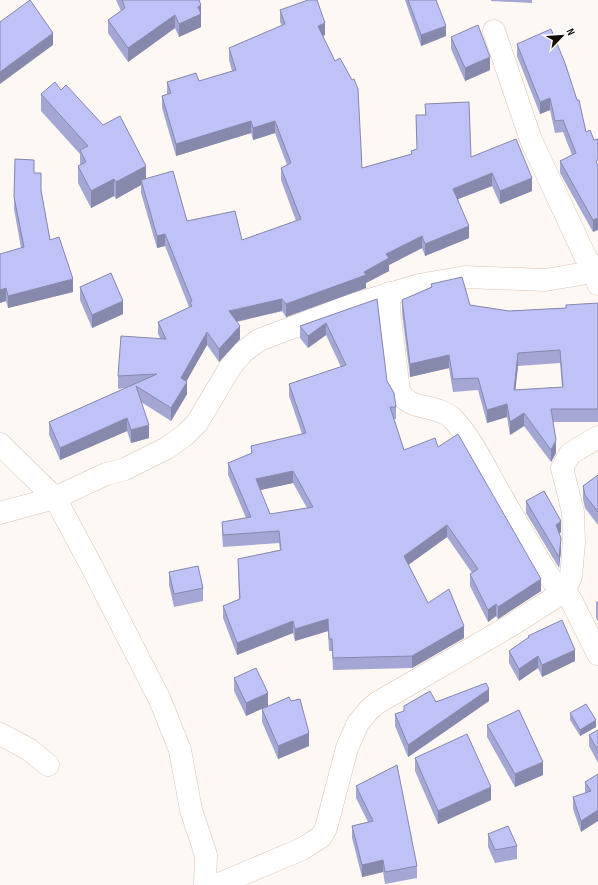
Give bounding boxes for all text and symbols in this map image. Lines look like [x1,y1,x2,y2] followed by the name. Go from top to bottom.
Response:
[542,16,582,56] north arrow
[563,27,578,38] text: N

